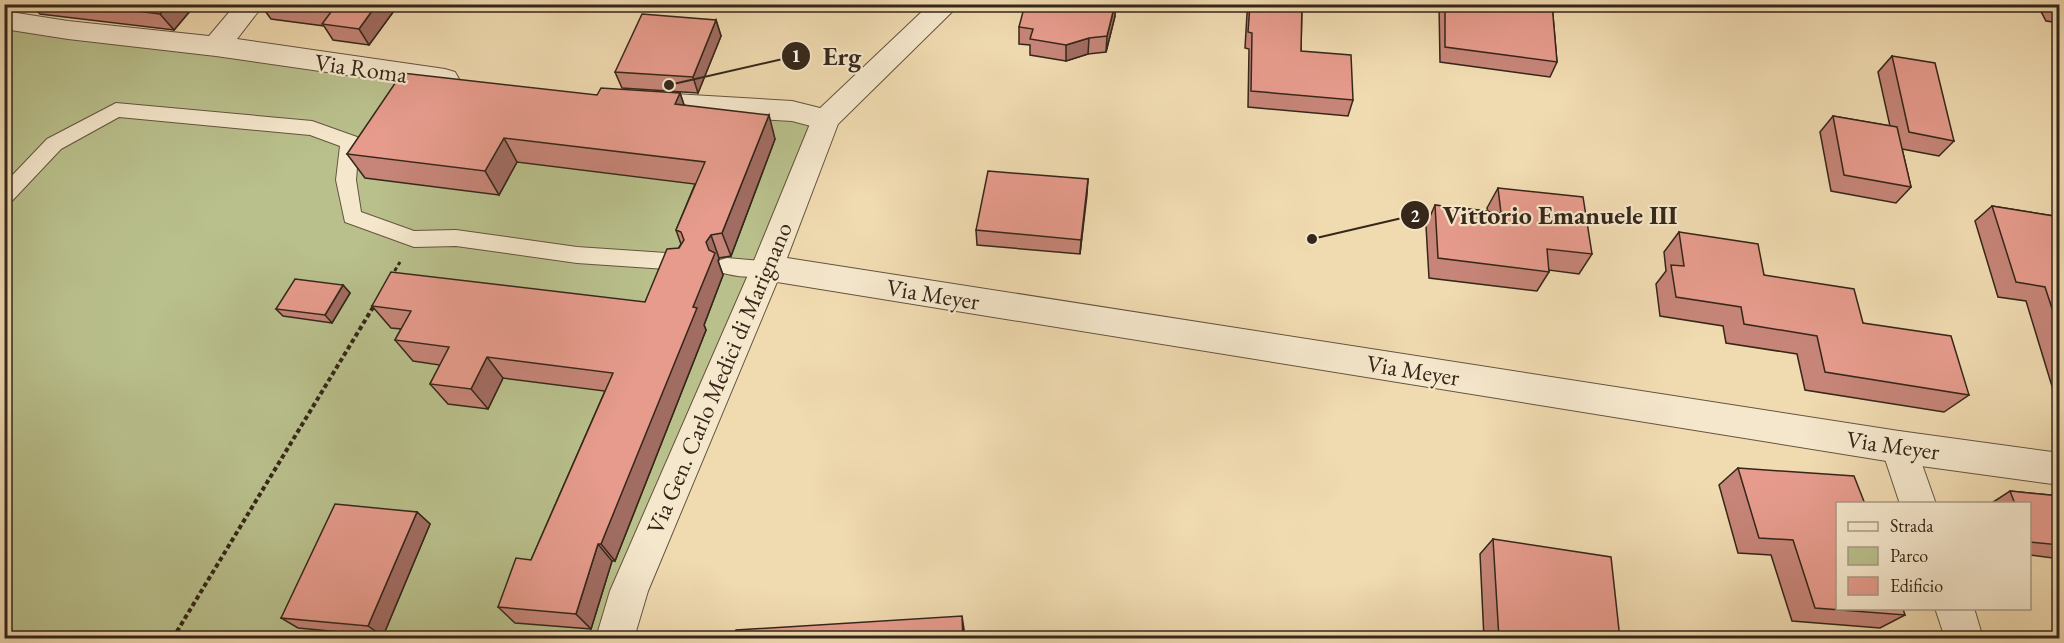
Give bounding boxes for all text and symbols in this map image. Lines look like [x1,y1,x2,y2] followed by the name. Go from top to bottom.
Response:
[781,34,873,78] callout: Erg
[823,39,862,73] text: Erg
[791,44,801,67] text: 1
[313,46,410,90] street label: Via Roma
[1400,193,1690,237] callout: Vittorio Emanuele III
[1442,198,1678,232] text: Vittorio Emanuele III
[1410,204,1420,227] text: 2
[639,217,799,539] street label: Via Gen. Carlo Medici di Marignano
[884,271,982,317] street label: Via Meyer
[1364,347,1462,393] street label: Via Meyer
[1844,423,1942,467] street label: Via Meyer
[1836,502,2031,610] legend
[1890,514,1934,537] text: Strada
[1890,544,1928,567] text: Parco
[1890,574,1943,597] text: Edificio

